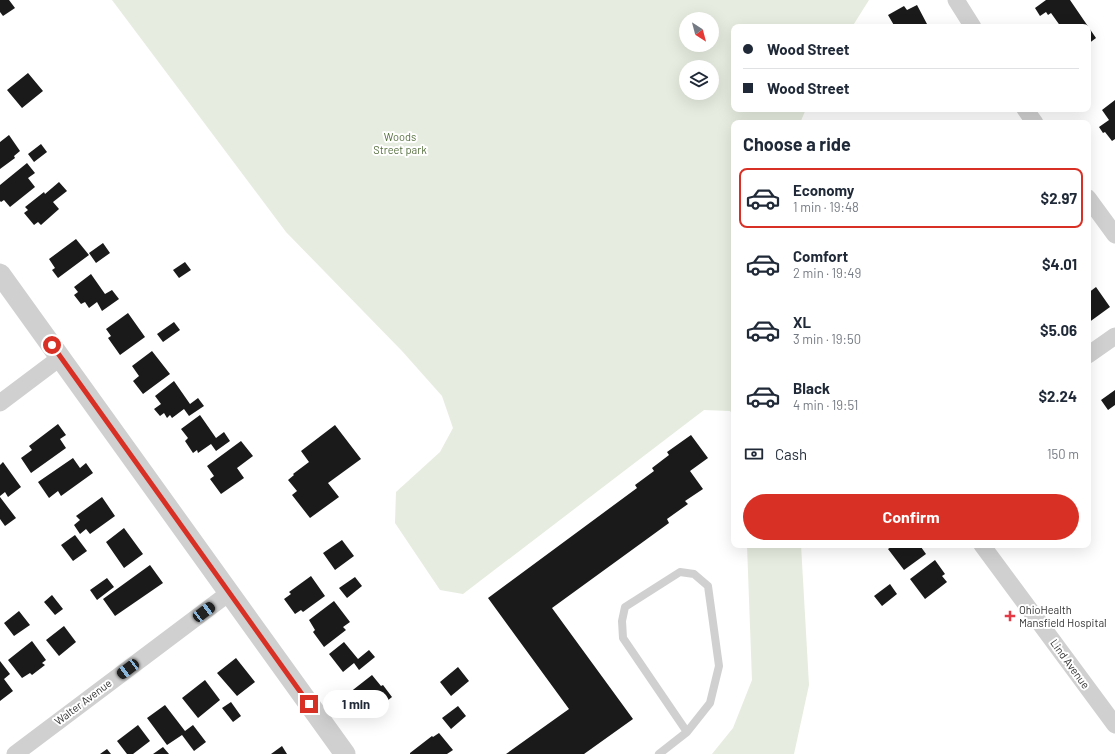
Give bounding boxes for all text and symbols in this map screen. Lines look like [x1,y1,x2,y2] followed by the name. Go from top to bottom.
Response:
[679,12,719,52] north arrow
[679,12,719,100] map controls
[767,40,850,58] text: Wood Street
[679,60,719,100] button: layers
[767,79,850,97] text: Wood Street
[373,130,427,156] park label: Woods Street park
[743,133,851,155] text: Choose a ride
[745,180,781,216] icon: car
[793,181,854,199] text: Economy
[1041,189,1077,207] text: $2.97
[793,199,859,215] text: 1 min · 19:48
[745,246,781,282] icon: car
[793,247,848,265] text: Comfort
[1042,255,1077,273] text: $4.01
[793,265,861,281] text: 2 min · 19:49
[745,312,781,348] icon: car
[793,313,811,331] text: XL
[1040,321,1077,339] text: $5.06
[793,331,861,347] text: 3 min · 19:50
[43,336,61,354] route start
[745,378,781,414] icon: car
[793,379,830,397] text: Black
[1038,387,1077,405] text: $2.24
[793,397,858,413] text: 4 min · 19:51
[743,443,765,465] icon: cash
[775,445,807,463] text: Cash
[1047,446,1079,462] text: 150 m
[743,494,1079,540] button: Confirm
[191,600,217,624] car
[1019,603,1107,629] place label: OhioHealth Mansfield Hospital
[1004,610,1016,622] marker: OhioHealth Mansfield Hospital
[1048,636,1093,691] street label: Lind Avenue
[115,657,141,681] car
[52,676,114,727] street label: Walter Avenue
[323,690,389,718] callout: 1 min
[300,695,318,713] route end
[342,696,370,712] text: 1 min

